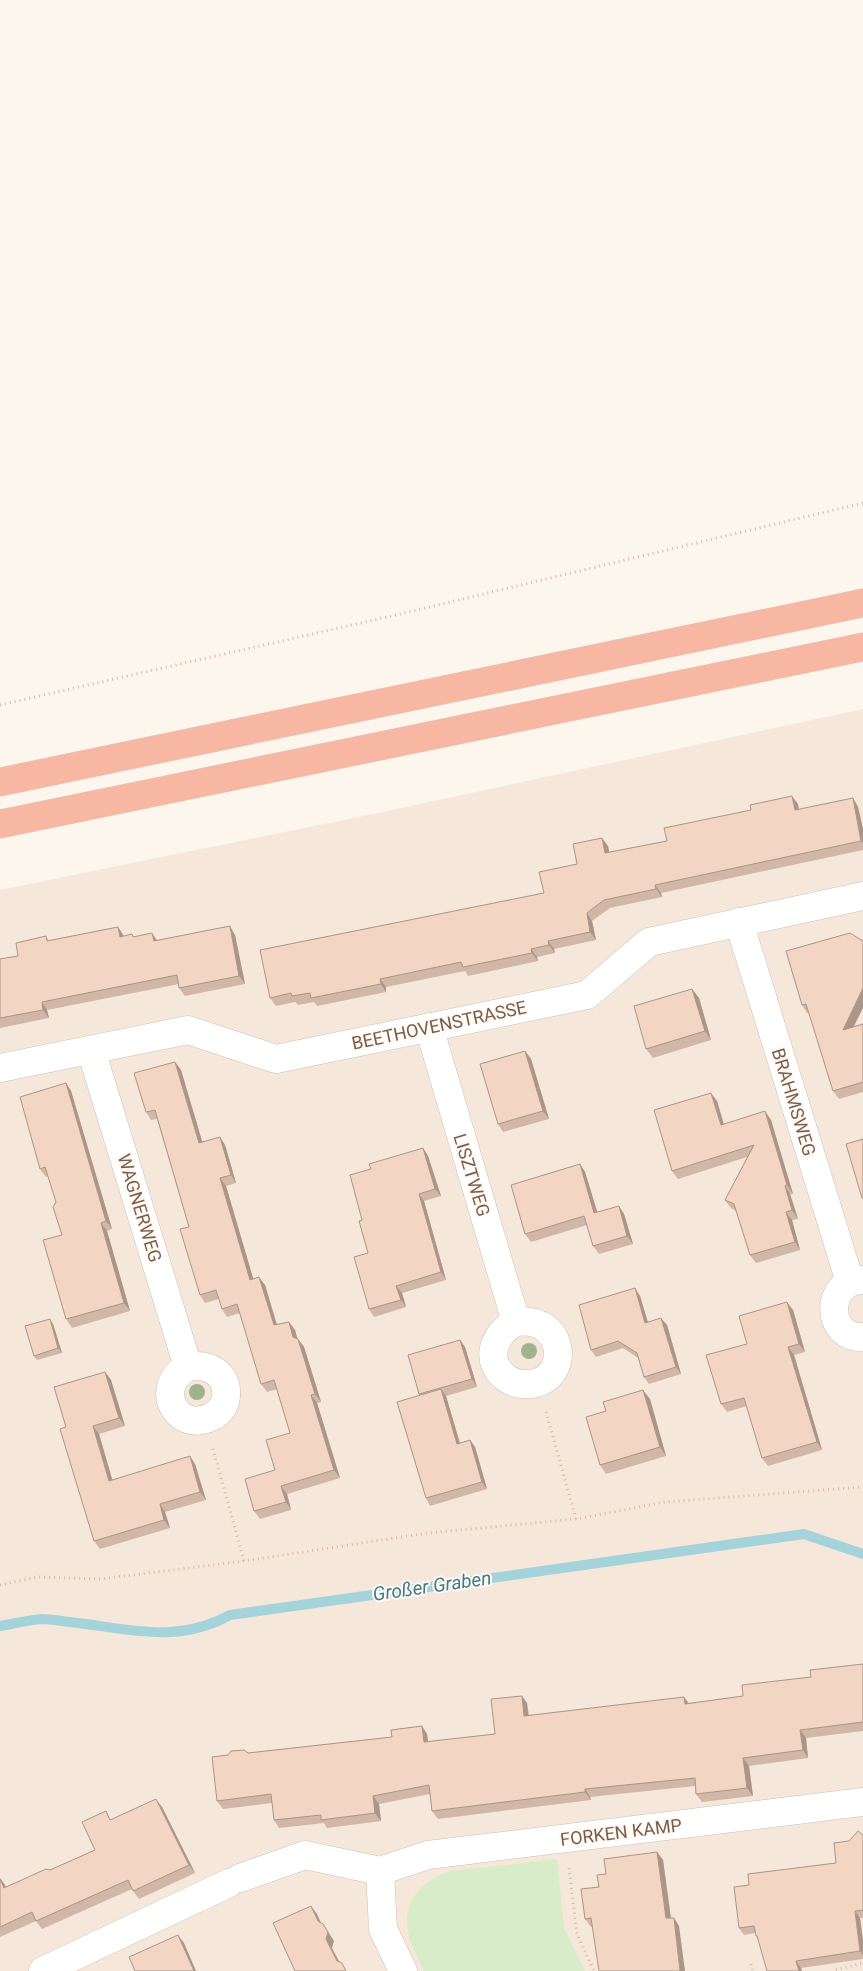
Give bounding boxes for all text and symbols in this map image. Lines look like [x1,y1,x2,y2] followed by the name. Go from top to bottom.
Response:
[350,996,528,1054] street label: BEETHOVENSTRASSE
[768,1045,820,1159] street label: BRAHMSWEG
[449,1131,495,1219] street label: LISZTWEG
[114,1151,166,1265] street label: WAGNERWEG
[371,1566,493,1606] water label: Großer Graben
[559,1814,683,1850] street label: FORKEN KAMP

